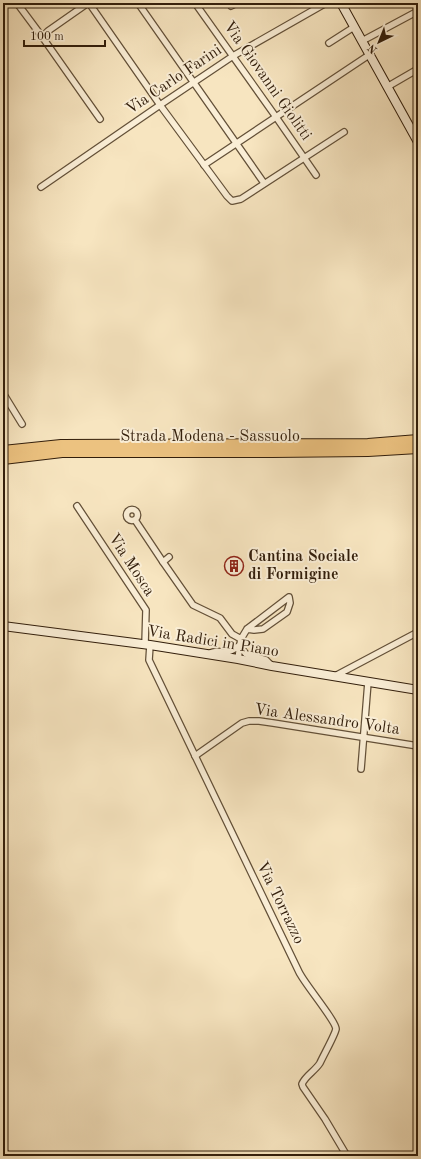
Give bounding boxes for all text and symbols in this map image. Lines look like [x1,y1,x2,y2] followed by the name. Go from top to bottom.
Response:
[220,19,314,143] street label: Via Giovanni Giolitti
[24,22,105,48] scale bar
[359,22,399,62] north arrow
[30,31,64,43] text: 100 m
[366,41,380,55] text: N
[123,42,225,118] street label: Via Carlo Farini
[120,429,300,445] street label: Strada Modena - Sassuolo
[105,531,157,599] street label: Via Mosca
[248,549,358,583] place label: Cantina Sociale di Formigine
[223,555,245,577] building icon: Cantina Sociale di Formigine
[146,624,280,660] street label: Via Radici in Piano
[253,702,401,738] street label: Via Alessandro Volta
[253,859,307,947] street label: Via Torrazzo

